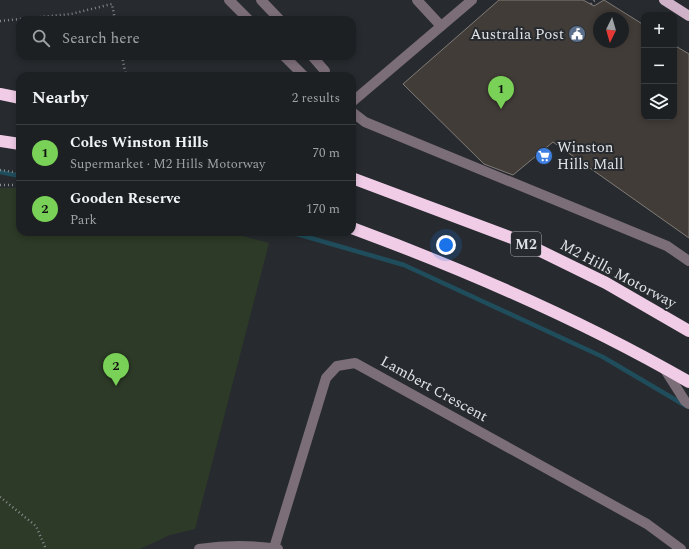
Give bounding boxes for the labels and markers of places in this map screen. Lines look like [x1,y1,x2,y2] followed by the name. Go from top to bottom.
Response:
[470,23,564,46] place label: Australia Post
[567,24,587,44] public building icon: Australia Post
[488,76,514,109] pin: 1
[557,136,623,176] place label: Winston Hills Mall
[534,146,554,166] supermarket icon: Winston Hills Mall
[103,353,129,386] pin: 2

